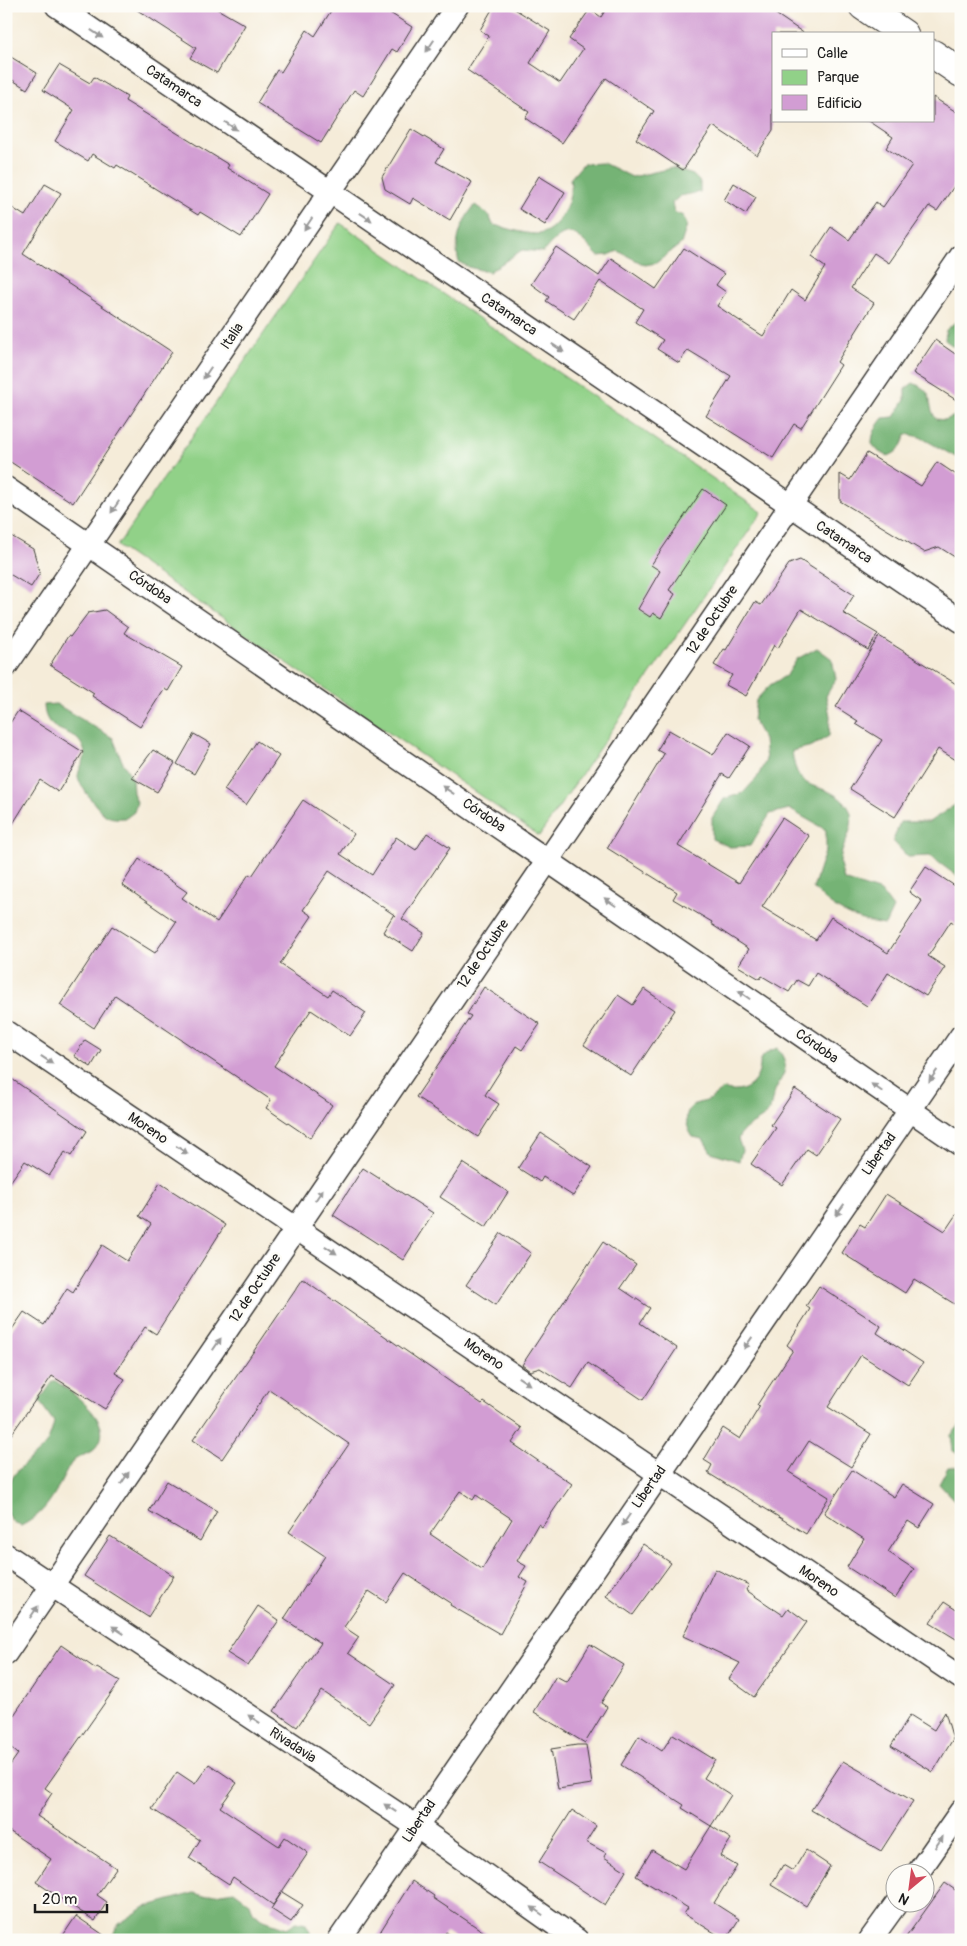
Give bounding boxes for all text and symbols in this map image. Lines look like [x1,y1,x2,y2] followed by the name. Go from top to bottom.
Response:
[90,29,104,39] one-way arrow
[772,32,934,122] legend
[425,40,435,53] one-way arrow
[817,44,848,63] text: Calle
[143,61,205,111] street label: Catamarca
[817,68,860,87] text: Parque
[817,94,862,113] text: Edificio
[225,121,238,130] one-way arrow
[359,212,372,222] one-way arrow
[303,217,313,231] one-way arrow
[478,289,540,339] street label: Catamarca
[217,319,247,353] street label: Italia
[551,343,565,353] one-way arrow
[202,366,212,379] one-way arrow
[110,500,120,514] one-way arrow
[813,517,875,567] street label: Catamarca
[125,566,175,608] street label: Córdoba
[682,582,742,658] street label: 12 de Octubre
[441,785,454,795] one-way arrow
[459,794,509,836] street label: Córdoba
[603,897,617,907] one-way arrow
[453,916,513,992] street label: 12 de Octubre
[737,990,750,1000] one-way arrow
[792,1025,842,1067] street label: Córdoba
[40,1055,53,1064] one-way arrow
[928,1069,938,1083] one-way arrow
[870,1083,884,1093] one-way arrow
[125,1108,172,1148] street label: Moreno
[858,1129,900,1179] street label: Libertad
[175,1145,188,1155] one-way arrow
[314,1189,324,1202] one-way arrow
[835,1203,845,1217] one-way arrow
[324,1246,338,1255] one-way arrow
[225,1250,285,1326] street label: 12 de Octubre
[461,1334,508,1374] street label: Moreno
[212,1337,222,1351] one-way arrow
[743,1337,753,1350] one-way arrow
[517,1376,530,1386] one-way arrow
[628,1462,670,1512] street label: Libertad
[121,1471,130,1485] one-way arrow
[621,1514,631,1527] one-way arrow
[796,1561,843,1601] street label: Moreno
[29,1605,39,1619] one-way arrow
[111,1625,125,1635] one-way arrow
[247,1714,260,1724] one-way arrow
[266,1724,320,1766] street label: Rivadavia
[398,1796,440,1846] street label: Libertad
[383,1803,396,1813] one-way arrow
[934,1835,944,1849] one-way arrow
[884,1864,934,1914] north arrow
[35,1881,108,1913] scale bar
[896,1889,912,1909] text: N
[42,1890,77,1909] text: 20 m
[531,1906,544,1917] one-way arrow

